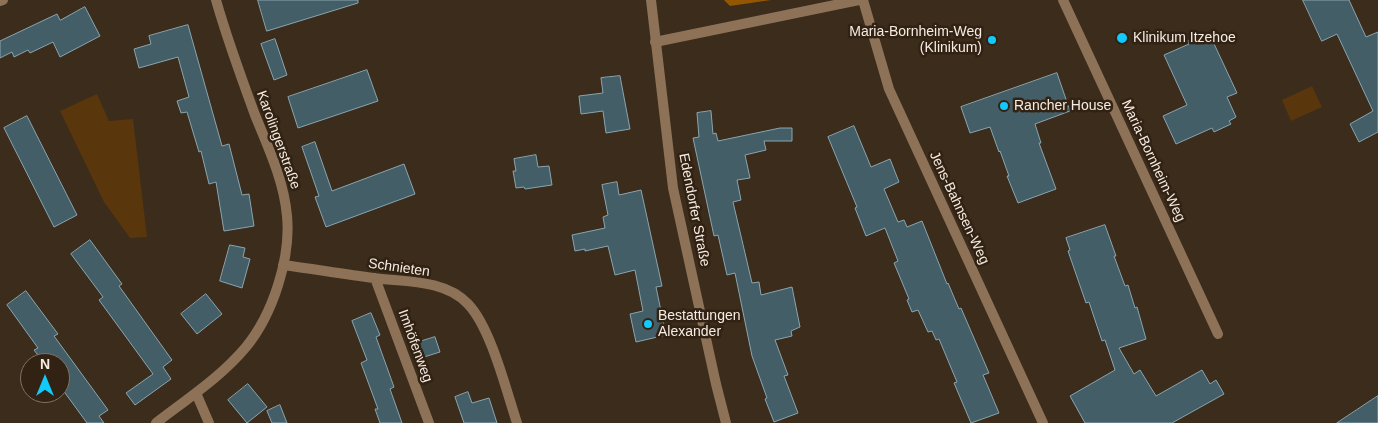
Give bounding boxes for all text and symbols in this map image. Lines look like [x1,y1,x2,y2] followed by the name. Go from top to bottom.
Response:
[849,24,982,56] place label: Maria-Bornheim-Weg (Klinikum)
[1133,30,1236,46] place label: Klinikum Itzehoe
[1115,31,1129,45] marker: Klinikum Itzehoe
[986,34,998,46] marker: Maria-Bornheim-Weg (Klinikum)
[252,89,304,191] street label: Karolingerstraße
[1117,97,1189,225] street label: Maria-Bornheim-Weg
[1014,98,1111,114] place label: Rancher House
[998,100,1010,112] marker: Rancher House
[925,149,993,267] street label: Jens-Bahnsen-Weg
[675,152,713,268] street label: Edendorfer Straße
[367,255,431,281] street label: Schnieten
[394,307,436,385] street label: Imhöfenweg
[658,308,741,341] place label: Bestattungen Alexander
[642,318,654,330] marker: Bestattungen Alexander
[20,353,70,403] north arrow
[40,356,50,372] text: N

